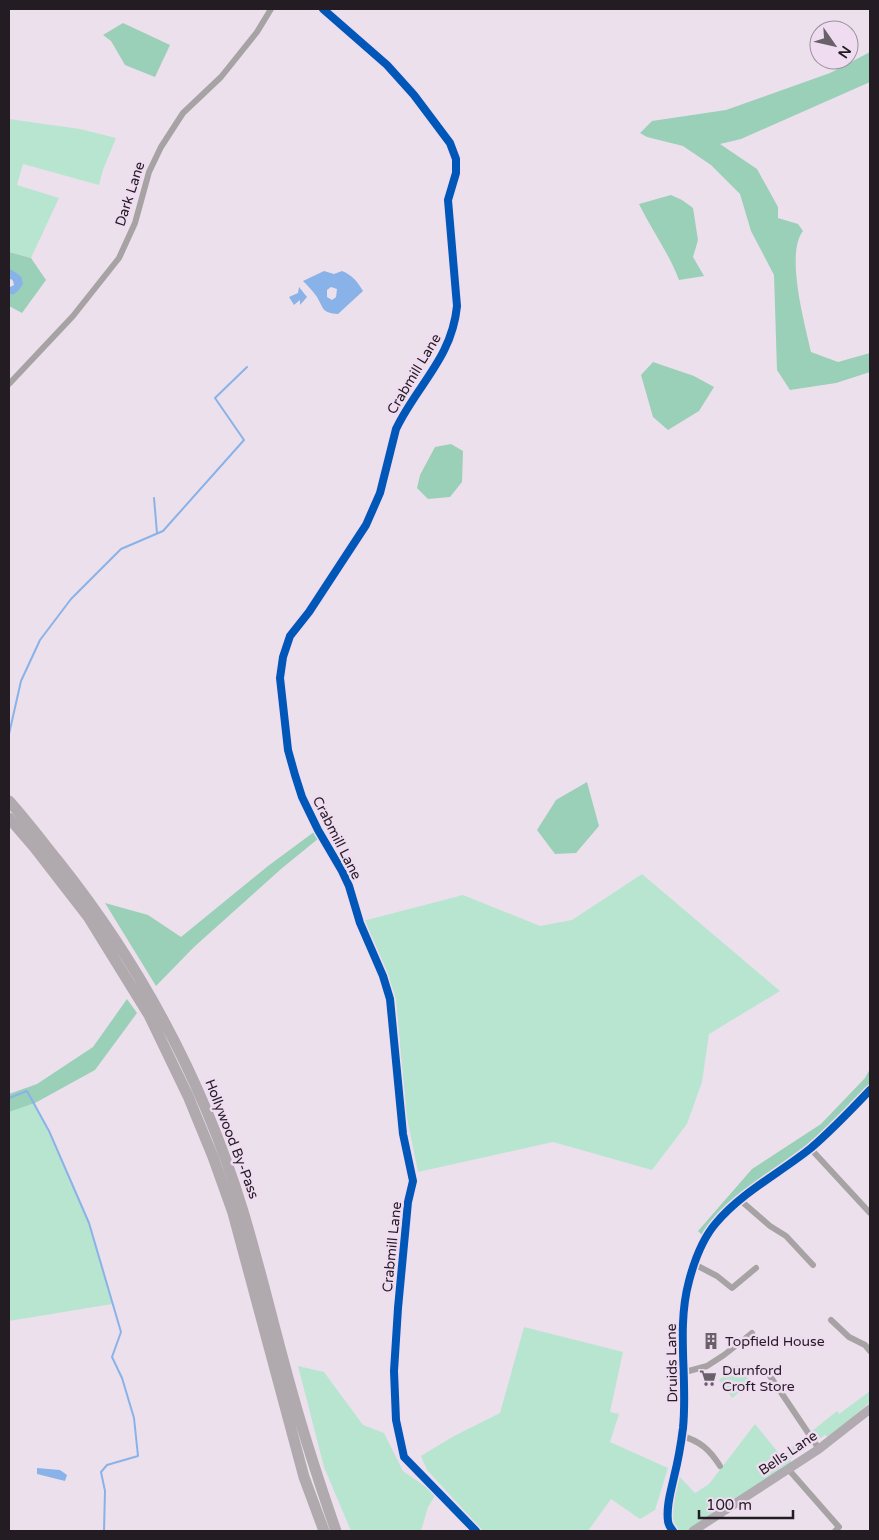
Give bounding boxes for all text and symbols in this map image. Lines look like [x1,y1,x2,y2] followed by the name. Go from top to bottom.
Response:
[809,20,859,70] north arrow
[834,43,855,61] text: N
[112,159,148,229] street label: Dark Lane
[383,331,445,417] street label: Crabmill Lane
[309,794,365,882] street label: Crabmill Lane
[201,1077,263,1202] street label: Hollywood By-Pass
[379,1201,405,1293] street label: Crabmill Lane
[663,1323,681,1403] street label: Druids Lane
[701,1331,721,1351] building icon: Topfield House
[725,1333,825,1350] place label: Topfield House
[722,1362,795,1395] place label: Durnford Croft Store
[698,1368,718,1388] supermarket icon: Durnford Croft Store
[755,1427,821,1479] street label: Bells Lane
[699,1488,793,1520] scale bar
[706,1496,752,1514] text: 100 m

